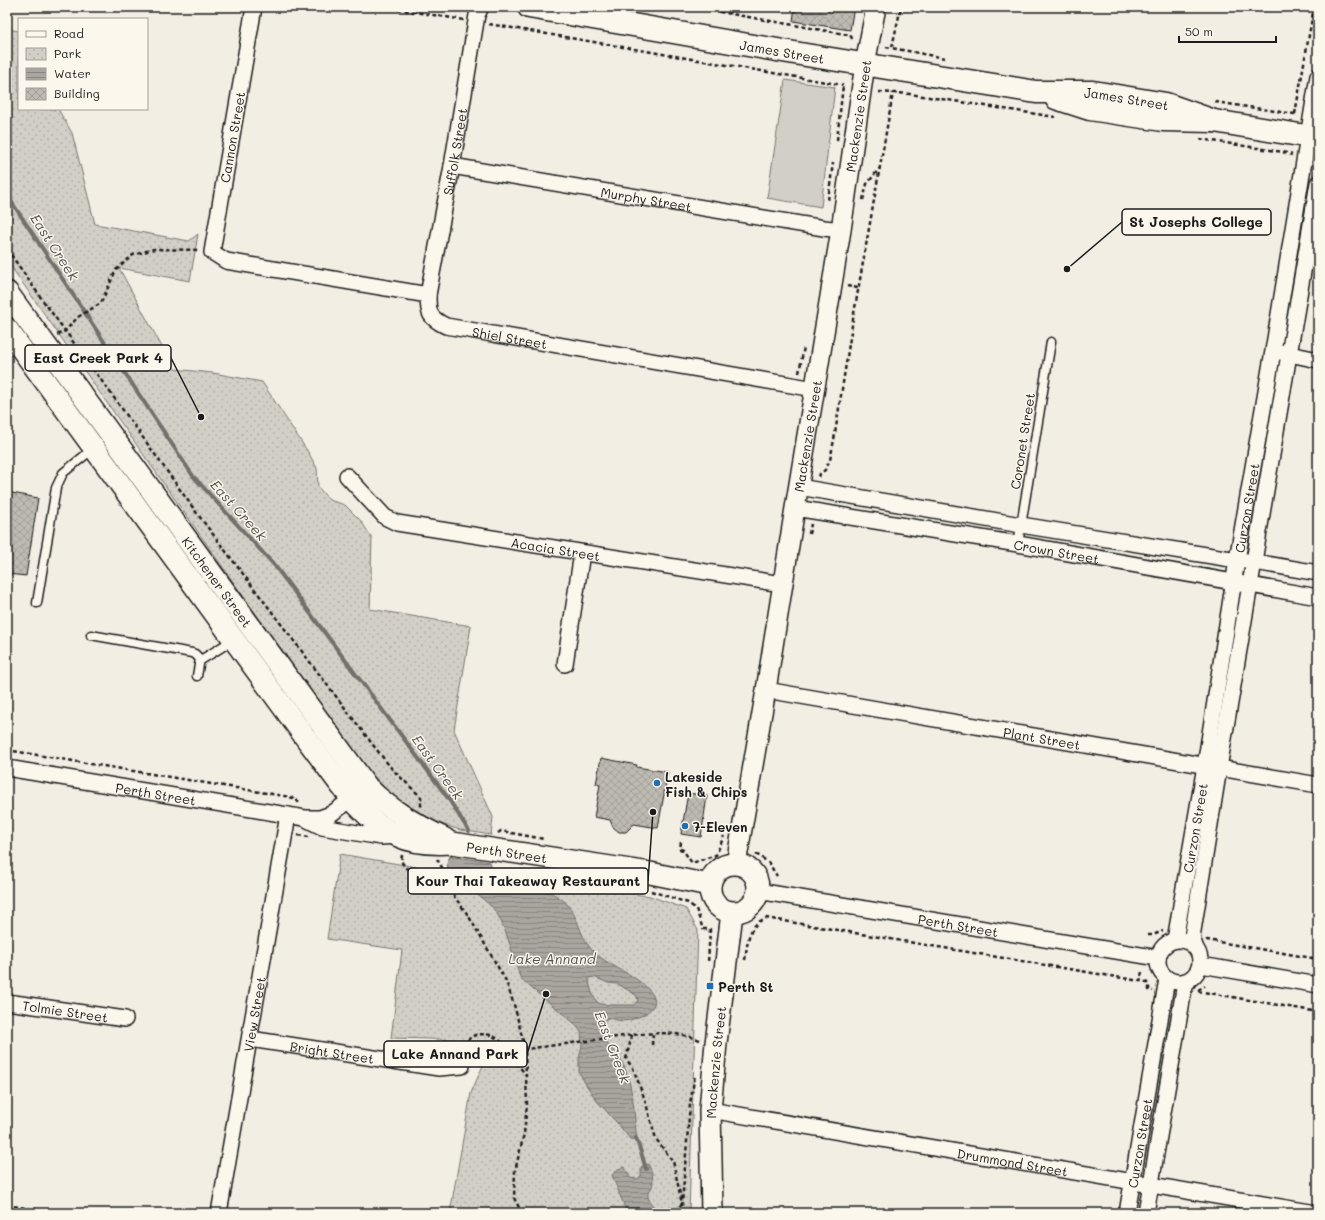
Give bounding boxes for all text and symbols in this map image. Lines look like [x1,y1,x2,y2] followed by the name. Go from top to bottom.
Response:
[18,18,148,110] legend
[1179,18,1276,44] scale bar
[1185,23,1213,39] text: 50 m
[54,25,84,41] text: Road
[739,35,826,66] street label: James Street
[54,45,81,61] text: Park
[841,58,874,173] street label: Mackenzie Street
[54,65,91,81] text: Water
[1084,83,1170,113] street label: James Street
[54,85,100,101] text: Building
[216,90,248,184] street label: Cannon Street
[438,106,470,196] street label: Suffolk Street
[600,182,693,214] street label: Murphy Street
[1122,209,1271,235] callout: St Josephs College
[26,210,84,285] water label: East Creek
[1129,212,1263,231] text: St Josephs College
[471,322,549,352] street label: Shiel Street
[25,345,171,371] callout: East Creek Park 4
[33,348,163,367] text: East Creek Park 4
[789,378,825,493] street label: Mackenzie Street
[1006,391,1038,491] street label: Coronet Street
[1230,461,1262,554] street label: Curzon Street
[207,475,272,545] water label: East Creek
[179,533,257,630] street label: Kitchener Street
[510,533,602,564] street label: Acacia Street
[1012,535,1101,567] street label: Crown Street
[1002,723,1082,753] street label: Plant Street
[408,731,468,804] water label: East Creek
[665,768,747,800] place label: Lakeside Fish & Chips
[114,778,198,808] street label: Perth Street
[652,778,662,788] marker: Lakeside Fish & Chips
[1178,781,1210,874] street label: Curzon Street
[693,818,748,835] place label: 7-Eleven
[680,821,690,831] marker: 7-Eleven
[465,837,549,866] street label: Perth Street
[408,868,648,894] callout: Kour Thai Takeaway Restaurant
[416,871,640,890] text: Kour Thai Takeaway Restaurant
[917,909,1000,940] street label: Perth Street
[508,949,597,968] water label: Lake Annand
[239,975,268,1053] street label: View Street
[718,978,774,995] place label: Perth St
[705,981,715,991] marker: Perth St
[21,996,110,1025] street label: Tolmie Street
[701,1005,729,1119] street label: Mackenzie Street
[591,1008,636,1086] water label: East Creek
[289,1037,376,1066] street label: Bright Street
[384,1041,527,1067] callout: Lake Annand Park
[391,1044,519,1063] text: Lake Annand Park
[1123,1097,1155,1189] street label: Curzon Street
[956,1144,1070,1179] street label: Drummond Street

